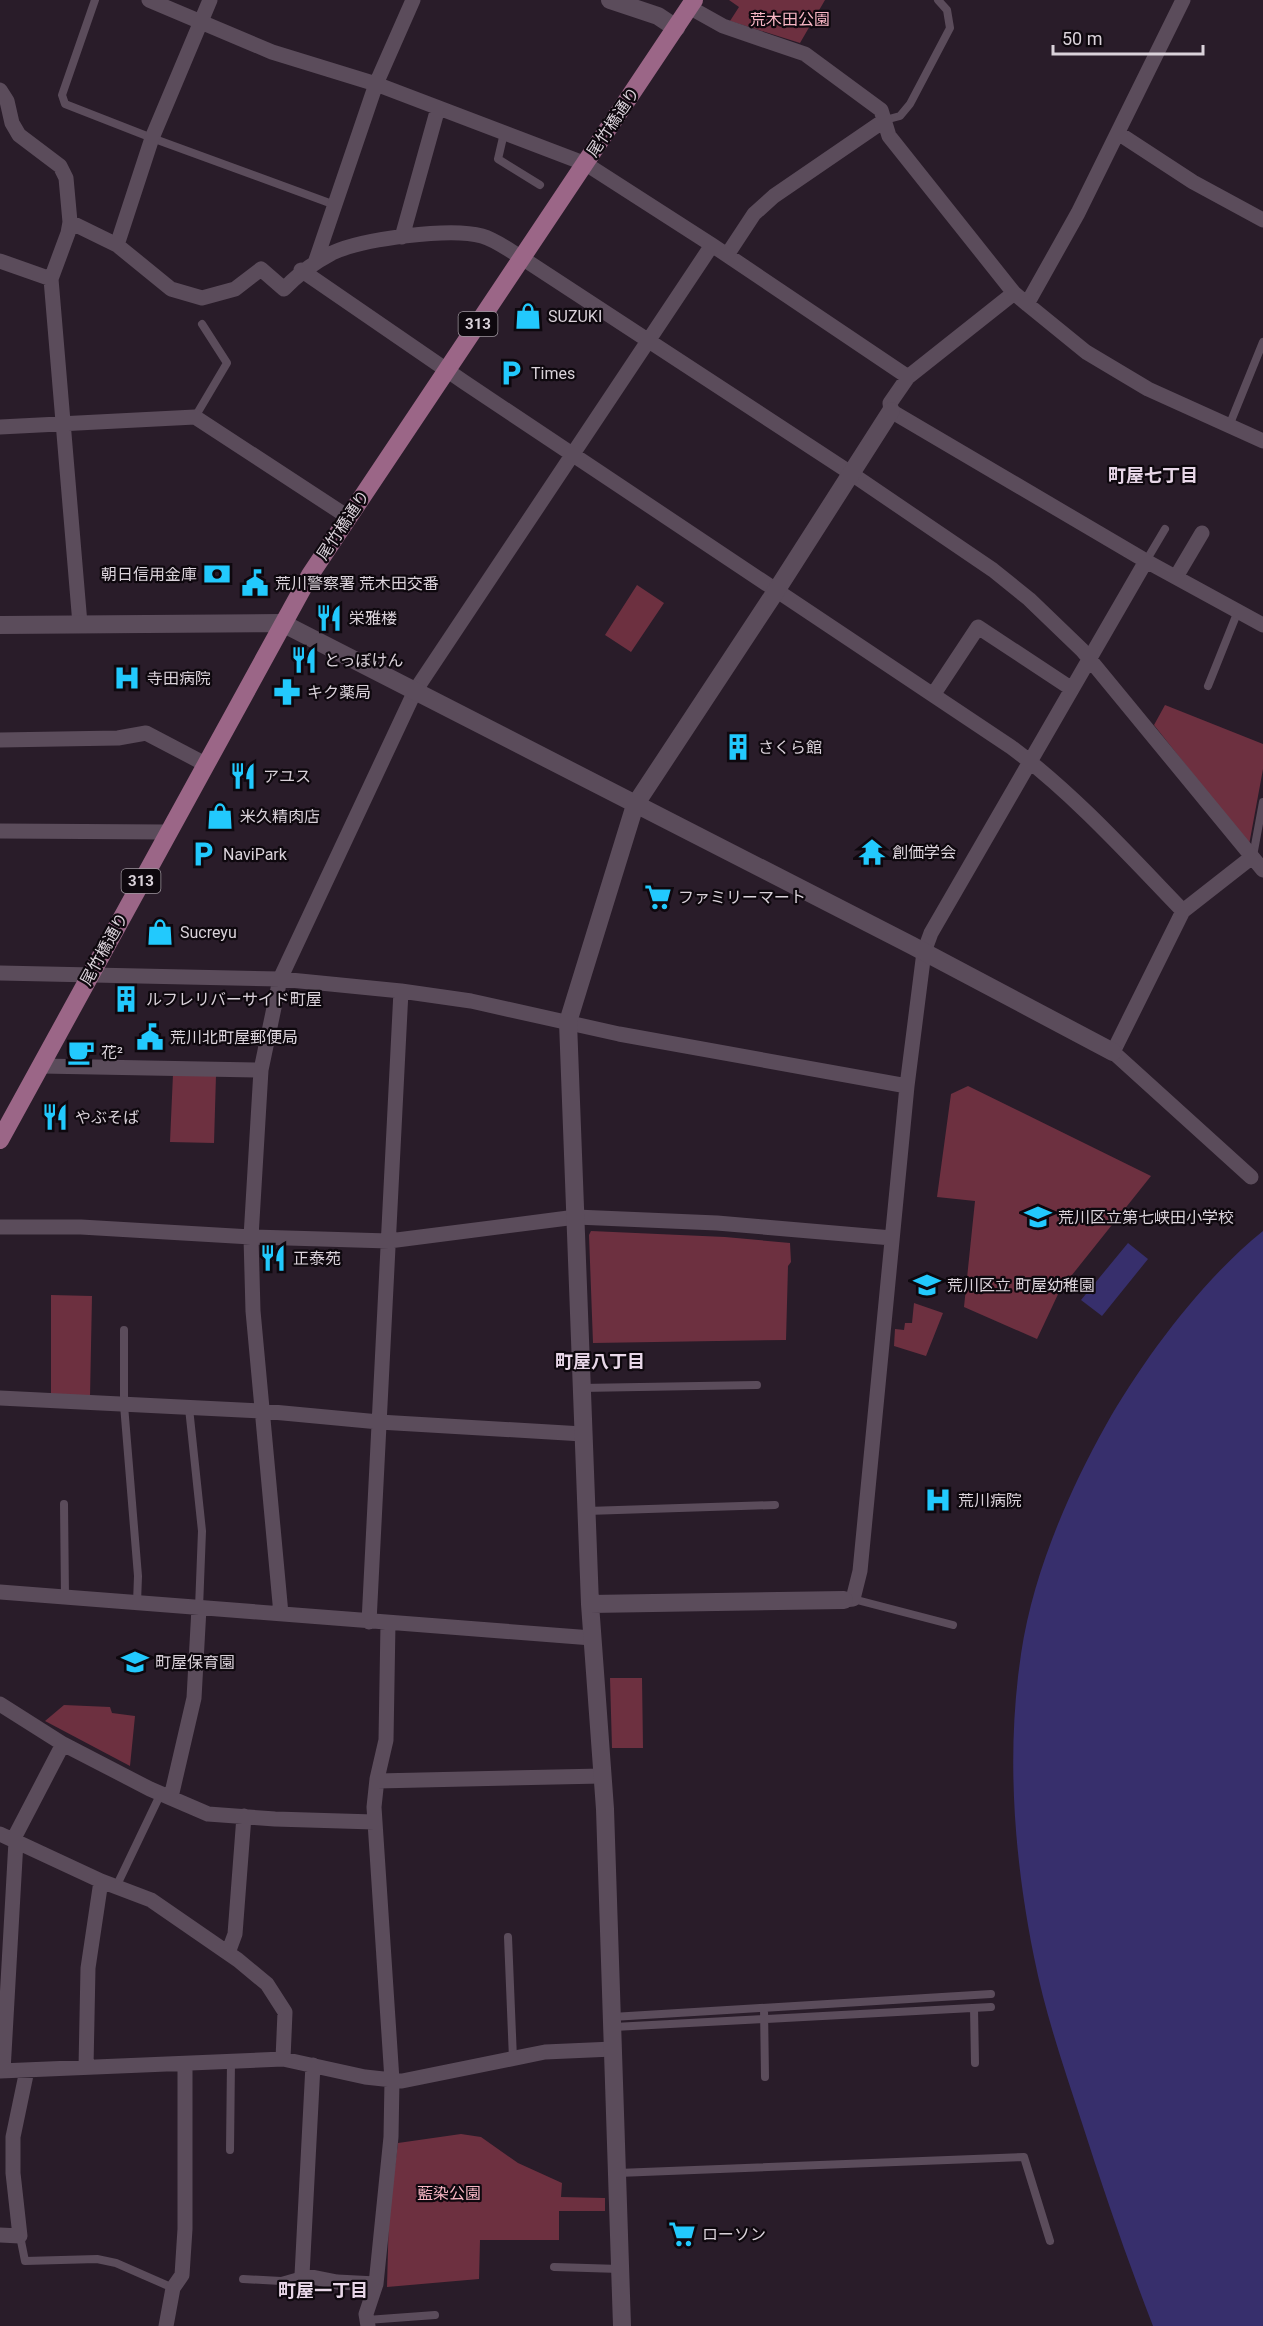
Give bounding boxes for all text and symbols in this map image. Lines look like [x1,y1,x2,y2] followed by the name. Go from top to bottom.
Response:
[750,10,830,29] park label: 荒木田公園
[1053,18,1203,56] scale bar
[1062,28,1102,49] text: 50 m
[583,84,643,160] street label: 尾竹橋通り
[513,301,543,331] shop icon: SUZUKI
[548,307,602,326] place label: SUZUKI
[458,312,498,336] road number: 313
[496,358,526,388] parking icon: Times
[531,364,575,383] place label: Times
[1108,465,1198,486] district label: 町屋七丁目
[313,487,373,563] street label: 尾竹橋通り
[202,559,232,589] bank icon: 朝日信用金庫
[101,565,197,584] place label: 朝日信用金庫
[240,568,270,598] public building icon: 荒川警察署 荒木田交番
[275,574,439,593] place label: 荒川警察署 荒木田交番
[314,603,344,633] restaurant icon: 栄雅楼
[349,609,397,628] place label: 栄雅楼
[289,645,319,675] restaurant icon: とっぽけん
[324,651,404,670] place label: とっぽけん
[112,663,142,693] hospital icon: 寺田病院
[147,669,211,688] place label: 寺田病院
[272,677,302,707] pharmacy icon: キク薬局
[307,683,371,702] place label: キク薬局
[723,732,753,762] building icon: さくら館
[758,738,822,757] place label: さくら館
[228,761,258,791] restaurant icon: アユス
[263,767,311,786] place label: アユス
[205,801,235,831] shop icon: 米久精肉店
[240,807,320,826] place label: 米久精肉店
[857,837,887,867] temple icon: 創価学会
[188,839,218,869] parking icon: NaviPark
[892,843,956,862] place label: 創価学会
[223,845,288,864] place label: NaviPark
[122,869,160,893] road number: 313
[643,882,673,912] supermarket icon: ファミリーマート
[678,888,806,907] place label: ファミリーマート
[76,909,132,989] street label: 尾竹橋通り
[145,917,175,947] shop icon: Sucreyu
[180,923,237,942] place label: Sucreyu
[111,984,141,1014] building icon: ルフレリバーサイド町屋
[146,990,322,1009] place label: ルフレリバーサイド町屋
[135,1022,165,1052] public building icon: 荒川北町屋郵便局
[170,1028,298,1047] place label: 荒川北町屋郵便局
[66,1037,96,1067] cafe icon: 花²
[101,1043,123,1062] place label: 花²
[40,1102,70,1132] restaurant icon: やぶそば
[75,1108,139,1127] place label: やぶそば
[1023,1202,1053,1232] school or university icon: 荒川区立第七峡田小学校
[1058,1208,1234,1227] place label: 荒川区立第七峡田小学校
[258,1243,288,1273] restaurant icon: 正泰苑
[293,1249,341,1268] place label: 正泰苑
[912,1270,942,1300] school or university icon: 荒川区立 町屋幼稚園
[947,1276,1095,1295] place label: 荒川区立 町屋幼稚園
[555,1351,645,1372] district label: 町屋八丁目
[923,1485,953,1515] hospital icon: 荒川病院
[958,1491,1022,1510] place label: 荒川病院
[120,1647,150,1677] school or university icon: 町屋保育園
[155,1653,235,1672] place label: 町屋保育園
[417,2184,481,2203] park label: 藍染公園
[667,2219,697,2249] supermarket icon: ローソン
[702,2225,766,2244] place label: ローソン
[278,2280,368,2301] district label: 町屋一丁目

